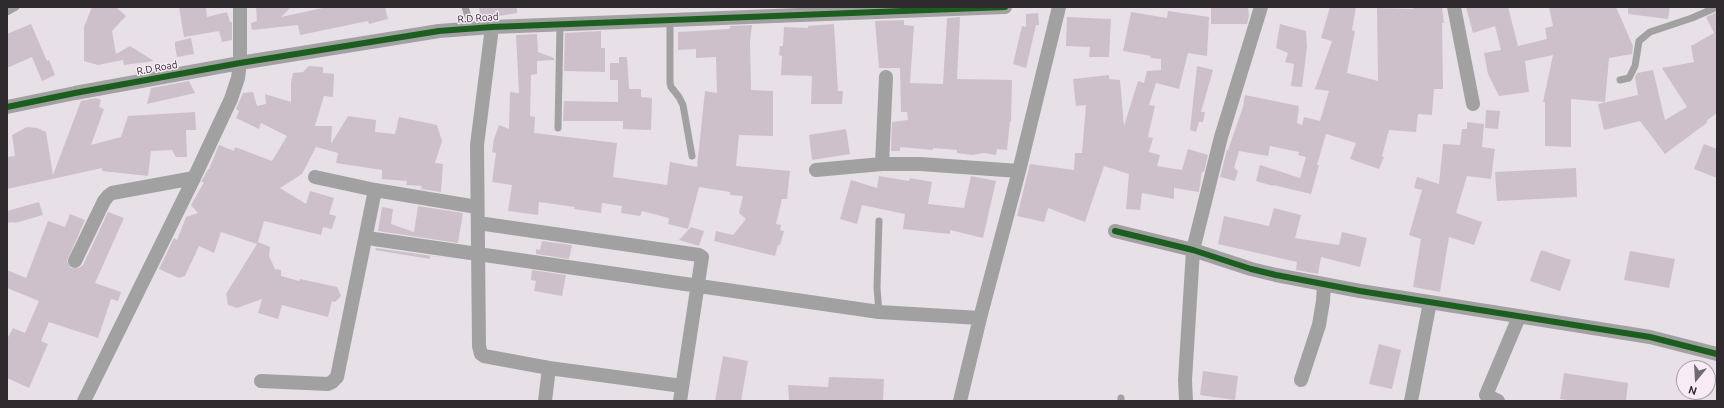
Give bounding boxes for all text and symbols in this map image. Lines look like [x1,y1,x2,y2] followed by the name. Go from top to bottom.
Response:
[457,11,499,25] street label: R.D Road
[136,59,178,77] street label: R.D Road
[1676,360,1716,400] north arrow
[1687,383,1698,397] text: N

